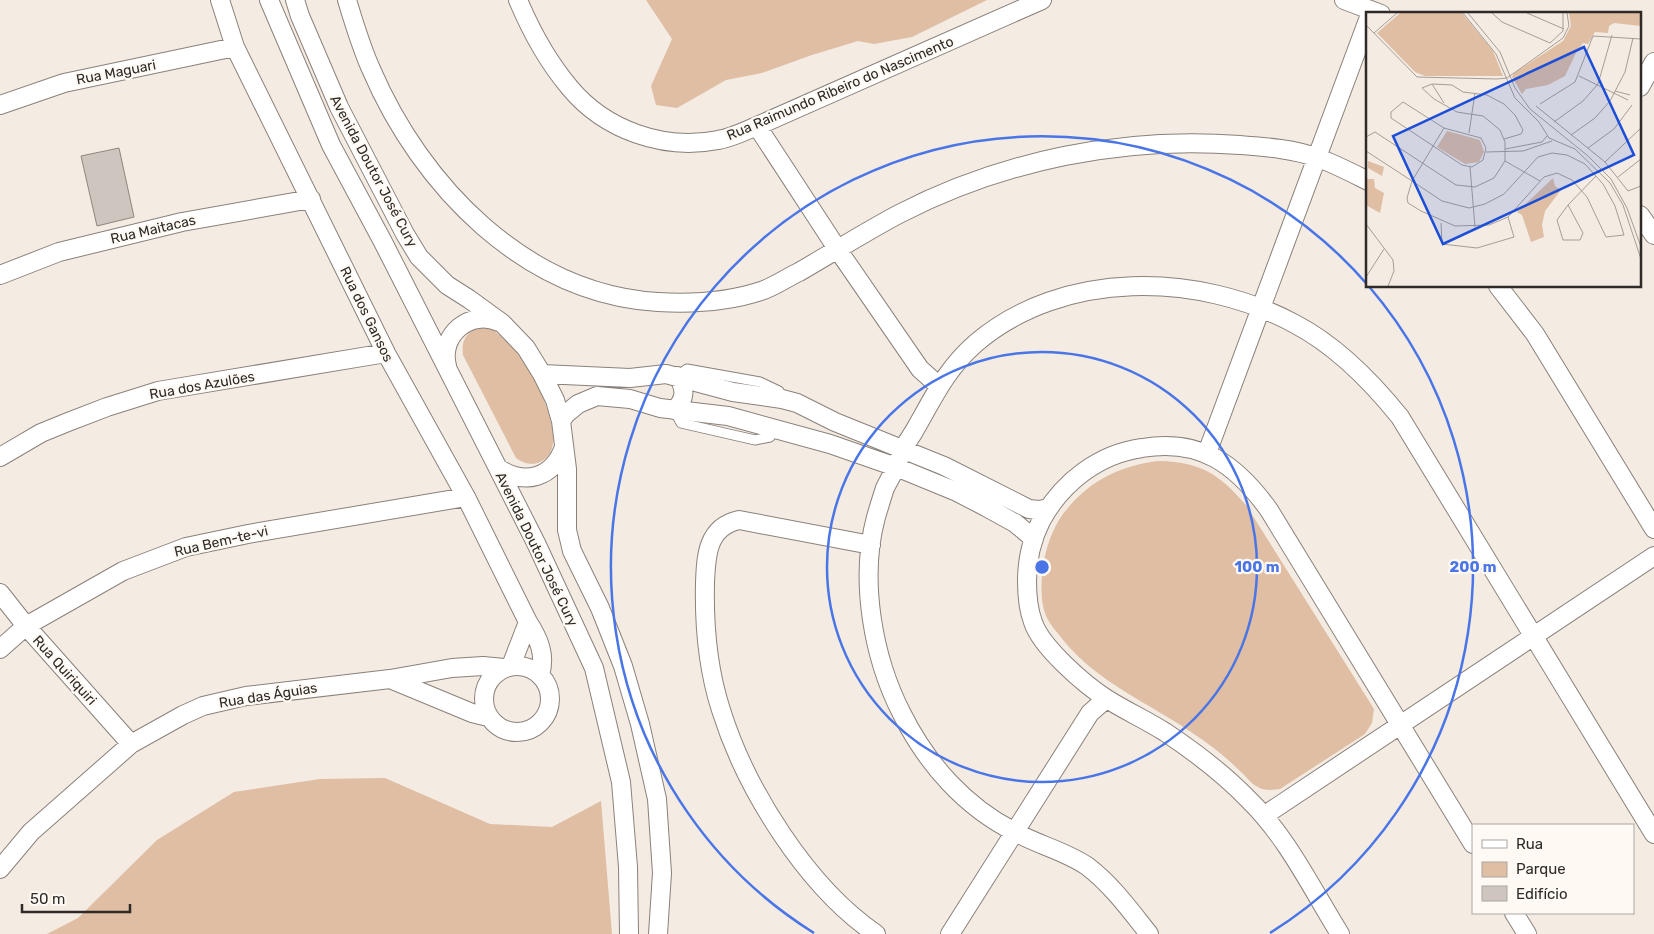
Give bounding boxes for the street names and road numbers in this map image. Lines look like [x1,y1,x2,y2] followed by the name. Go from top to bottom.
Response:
[724,33,956,144] street label: Rua Raimundo Ribeiro do Nascimento
[75,56,157,89] street label: Rua Maguari
[326,92,421,250] street label: Avenida Doutor José Cury
[109,211,197,248] street label: Rua Maitacas
[336,264,397,365] street label: Rua dos Gansos
[148,368,256,403] street label: Rua dos Azulões
[492,469,582,629] street label: Avenida Doutor José Cury
[172,522,270,561] street label: Rua Bem-te-vi
[29,632,100,709] street label: Rua Quiriquiri
[218,678,318,712] street label: Rua das Águias

